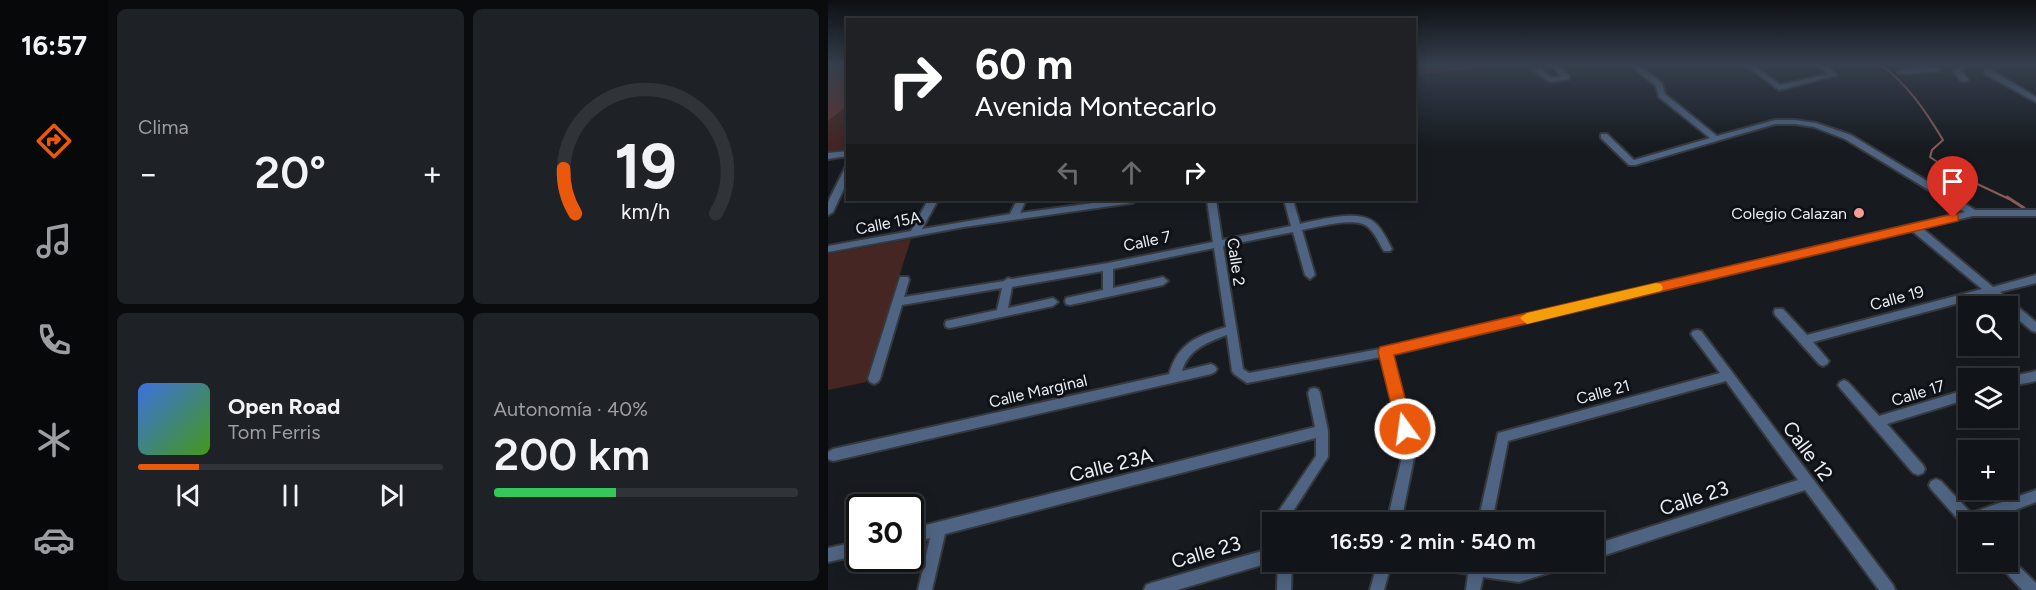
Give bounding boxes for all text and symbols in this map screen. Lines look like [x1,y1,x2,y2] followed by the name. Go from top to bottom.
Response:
[21,29,87,62] text: 16:57
[975,39,1073,90] text: 60 m
[876,42,954,120] icon: right
[975,90,1217,123] text: Avenida Montecarlo
[138,115,189,139] text: Clima
[33,120,75,162] icon: directions
[614,129,677,204] text: 19
[254,145,326,199] text: 20°
[138,154,159,193] text: −
[422,154,443,193] text: +
[1052,156,1085,189] icon: left
[1115,156,1148,189] icon: ahead
[1178,156,1211,189] icon: right
[1927,156,1978,218] pin
[1936,165,1969,198] icon: arrive
[621,199,670,224] text: km/h
[1731,204,1847,223] place label: Colegio Calazan
[1852,206,1866,220] marker: Colegio Calazan
[854,207,922,239] street label: Calle 15A
[33,220,75,262] icon: music
[1122,227,1173,255] street label: Calle 7
[1223,237,1249,287] street label: Calle 2
[1868,282,1926,314] street label: Calle 19
[1958,296,2018,572] map controls
[1958,296,2018,356] button: search
[33,319,75,361] icon: phone
[1958,368,2018,428] button: layers
[987,370,1089,412] street label: Calle Marginal
[1574,376,1632,408] street label: Calle 21
[1889,376,1947,410] street label: Calle 17
[228,393,340,420] text: Open Road
[494,397,648,421] text: Autonomía · 40%
[1373,397,1437,461] position arrow
[1778,416,1838,486] street label: Calle 12
[33,419,75,461] icon: climate
[228,420,321,444] text: Tom Ferris
[494,427,650,481] text: 200 km
[1958,440,2018,500] button: +
[1067,443,1156,487] street label: Calle 23A
[1656,476,1732,520] street label: Calle 23
[172,479,205,512] icon: previous
[274,479,307,512] icon: pause
[375,479,408,512] icon: next
[846,494,924,572] speed limit sign: 30
[1958,512,2018,572] button: −
[33,519,75,561] icon: car
[1330,528,1536,555] text: 16:59 · 2 min · 540 m
[1168,531,1244,573] street label: Calle 23

